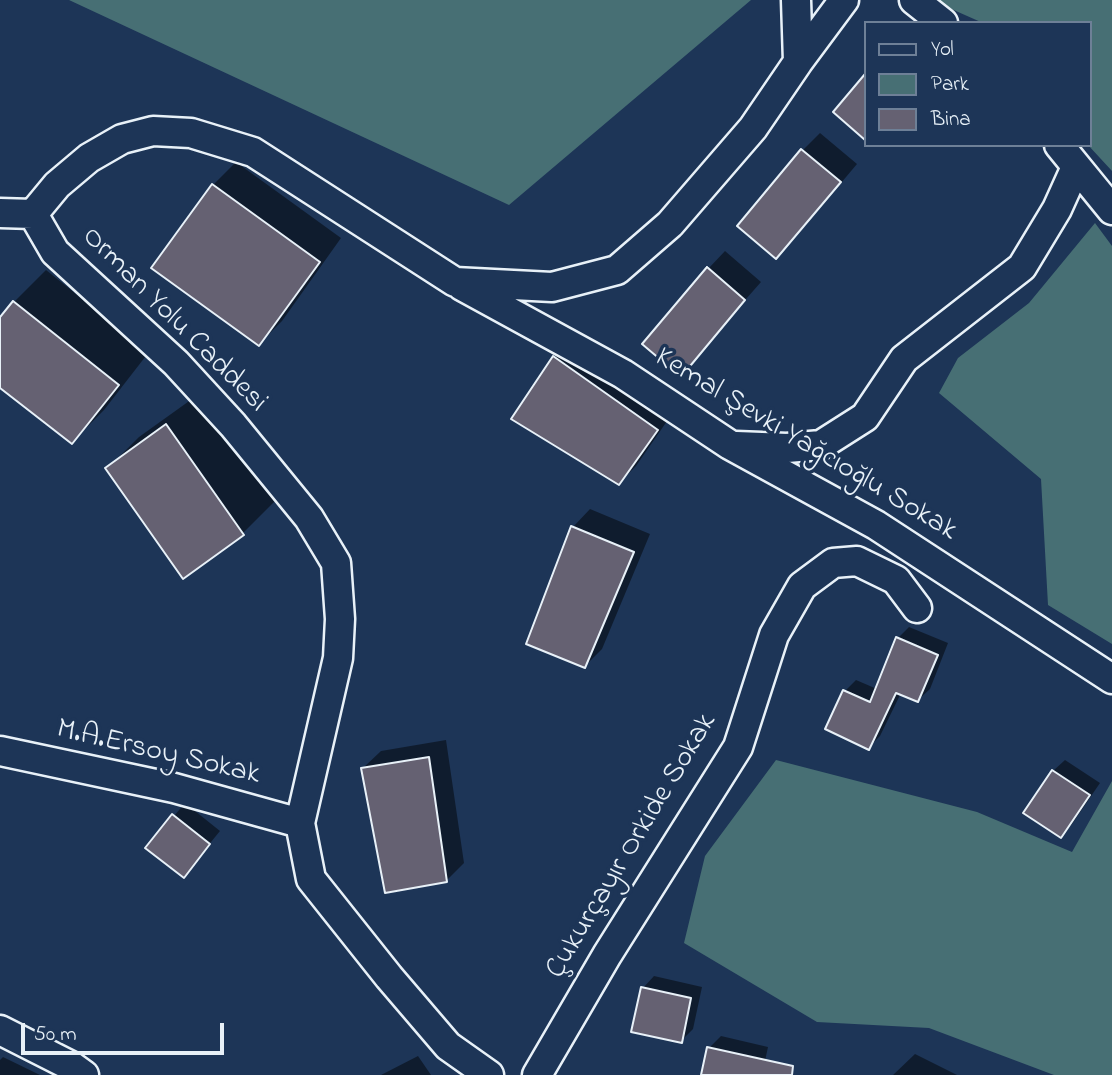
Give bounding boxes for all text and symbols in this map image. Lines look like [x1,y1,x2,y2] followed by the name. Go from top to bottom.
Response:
[864,21,1091,147] legend
[931,35,954,65] text: Yol
[931,70,969,100] text: Park
[931,105,971,135] text: Bina
[72,220,274,422] street label: Orman Yolu Caddesi
[647,341,963,551] street label: Kemal Şevki Yağcıoğlu Sokak
[539,708,727,986] street label: Çukurçayır Orkide Sokak
[53,713,263,795] street label: M.A.Ersoy Sokak
[24,1009,228,1052] scale bar
[34,1020,77,1050] text: 50 m

